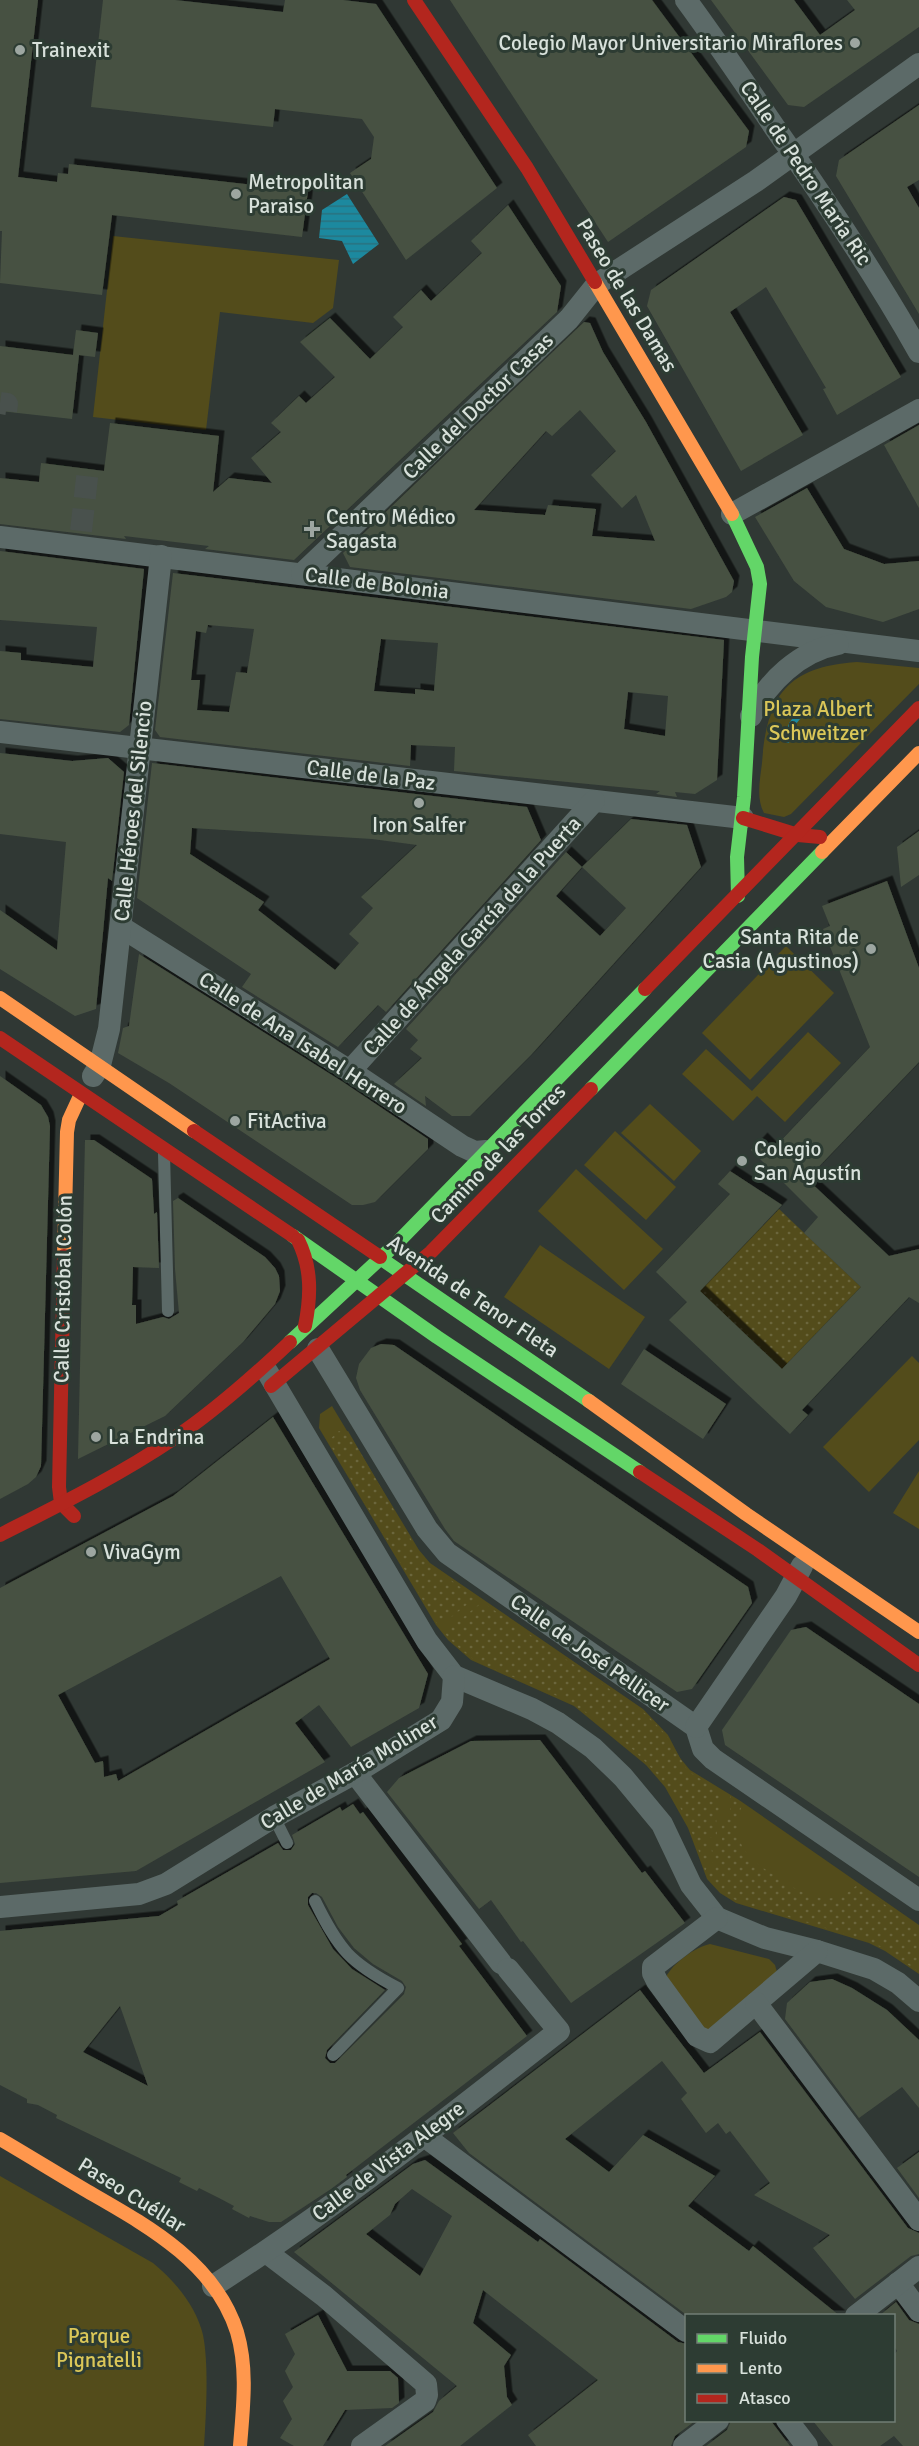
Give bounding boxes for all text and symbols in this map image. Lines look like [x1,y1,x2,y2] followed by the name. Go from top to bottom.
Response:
[498,30,843,56] place label: Colegio Mayor Universitario Miraflores
[848,36,862,50] marker: Colegio Mayor Universitario Miraflores
[32,37,110,63] place label: Trainexit
[13,43,27,57] marker: Trainexit
[735,76,878,270] street label: Calle de Pedro María Ric
[248,169,364,219] place label: Metropolitan Paraiso
[229,187,243,201] marker: Metropolitan Paraiso
[571,213,683,377] street label: Paseo de las Damas
[397,327,559,485] street label: Calle del Doctor Casas
[326,504,456,554] place label: Centro Médico Sagasta
[303,520,321,538] marker: Centro Médico Sagasta
[304,561,450,605] street label: Calle de Bolonia
[763,696,873,746] park label: Plaza Albert Schweitzer
[108,699,158,923] street label: Calle Héroes del Silencio
[305,754,437,796] street label: Calle de la Paz
[412,796,426,810] marker: Iron Salfer
[357,811,587,1061] street label: Calle de Ángela García de la Puerta
[372,812,466,838] place label: Iron Salfer
[702,924,859,974] place label: Santa Rita de Casia (Agustinos)
[864,942,878,956] marker: Santa Rita de Casia (Agustinos)
[194,966,412,1120] street label: Calle de Ana Isabel Herrero
[425,1079,571,1229] street label: Camino de las Torres
[247,1108,327,1134] place label: FitActiva
[228,1114,242,1128] marker: FitActiva
[754,1136,862,1186] place label: Colegio San Agustín
[735,1154,749,1168] marker: Colegio San Agustín
[48,1195,78,1383] street label: Calle Cristóbal Colón
[382,1229,564,1363] street label: Avenida de Tenor Fleta
[108,1424,204,1450] place label: La Endrina
[89,1430,103,1444] marker: La Endrina
[103,1539,181,1565] place label: VivaGym
[84,1545,98,1559] marker: VivaGym
[505,1588,675,1718] street label: Calle de José Pellicer
[256,1709,443,1835] street label: Calle de María Moliner
[307,2095,469,2227] street label: Calle de Vista Alegre
[73,2152,191,2239] street label: Paseo Cuéllar
[685,2314,895,2422] legend
[56,2323,142,2373] park label: Parque Pignatelli
[739,2327,787,2349] text: Fluido
[739,2357,782,2379] text: Lento
[739,2387,791,2409] text: Atasco

